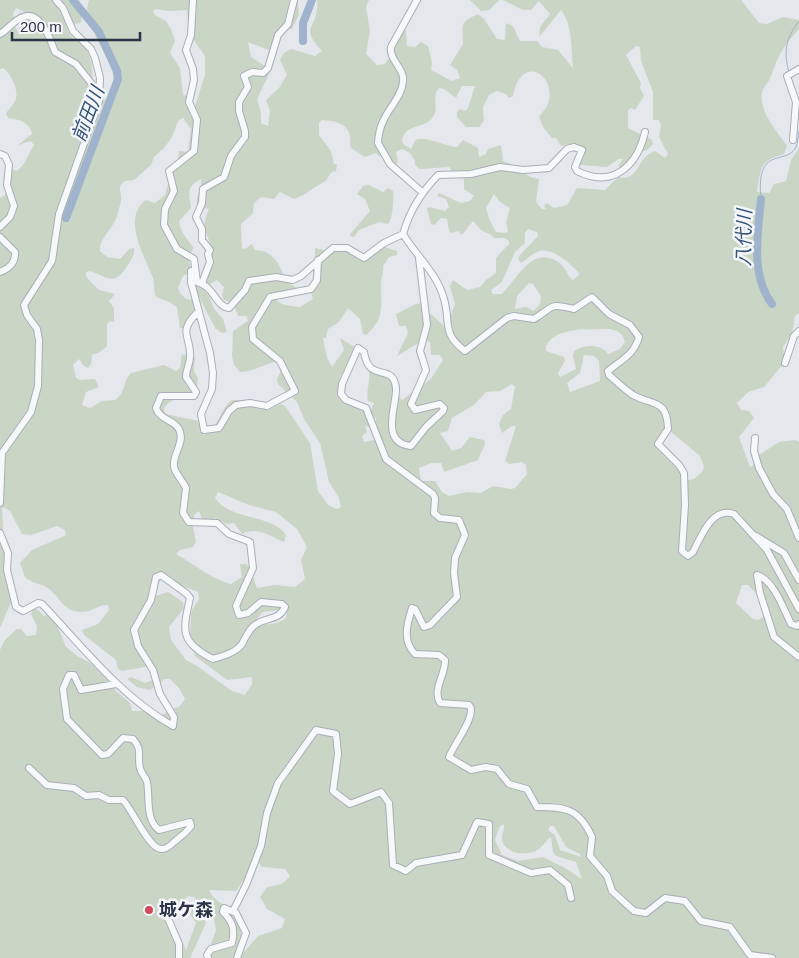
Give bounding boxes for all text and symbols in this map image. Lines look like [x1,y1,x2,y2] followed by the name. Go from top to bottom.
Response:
[12,10,140,42] scale bar
[20,18,62,35] text: 200 m
[68,82,109,144] water label: 前田川
[733,207,755,267] water label: 八代川
[159,900,213,920] place label: 城ケ森
[143,904,155,916] marker: 城ケ森

